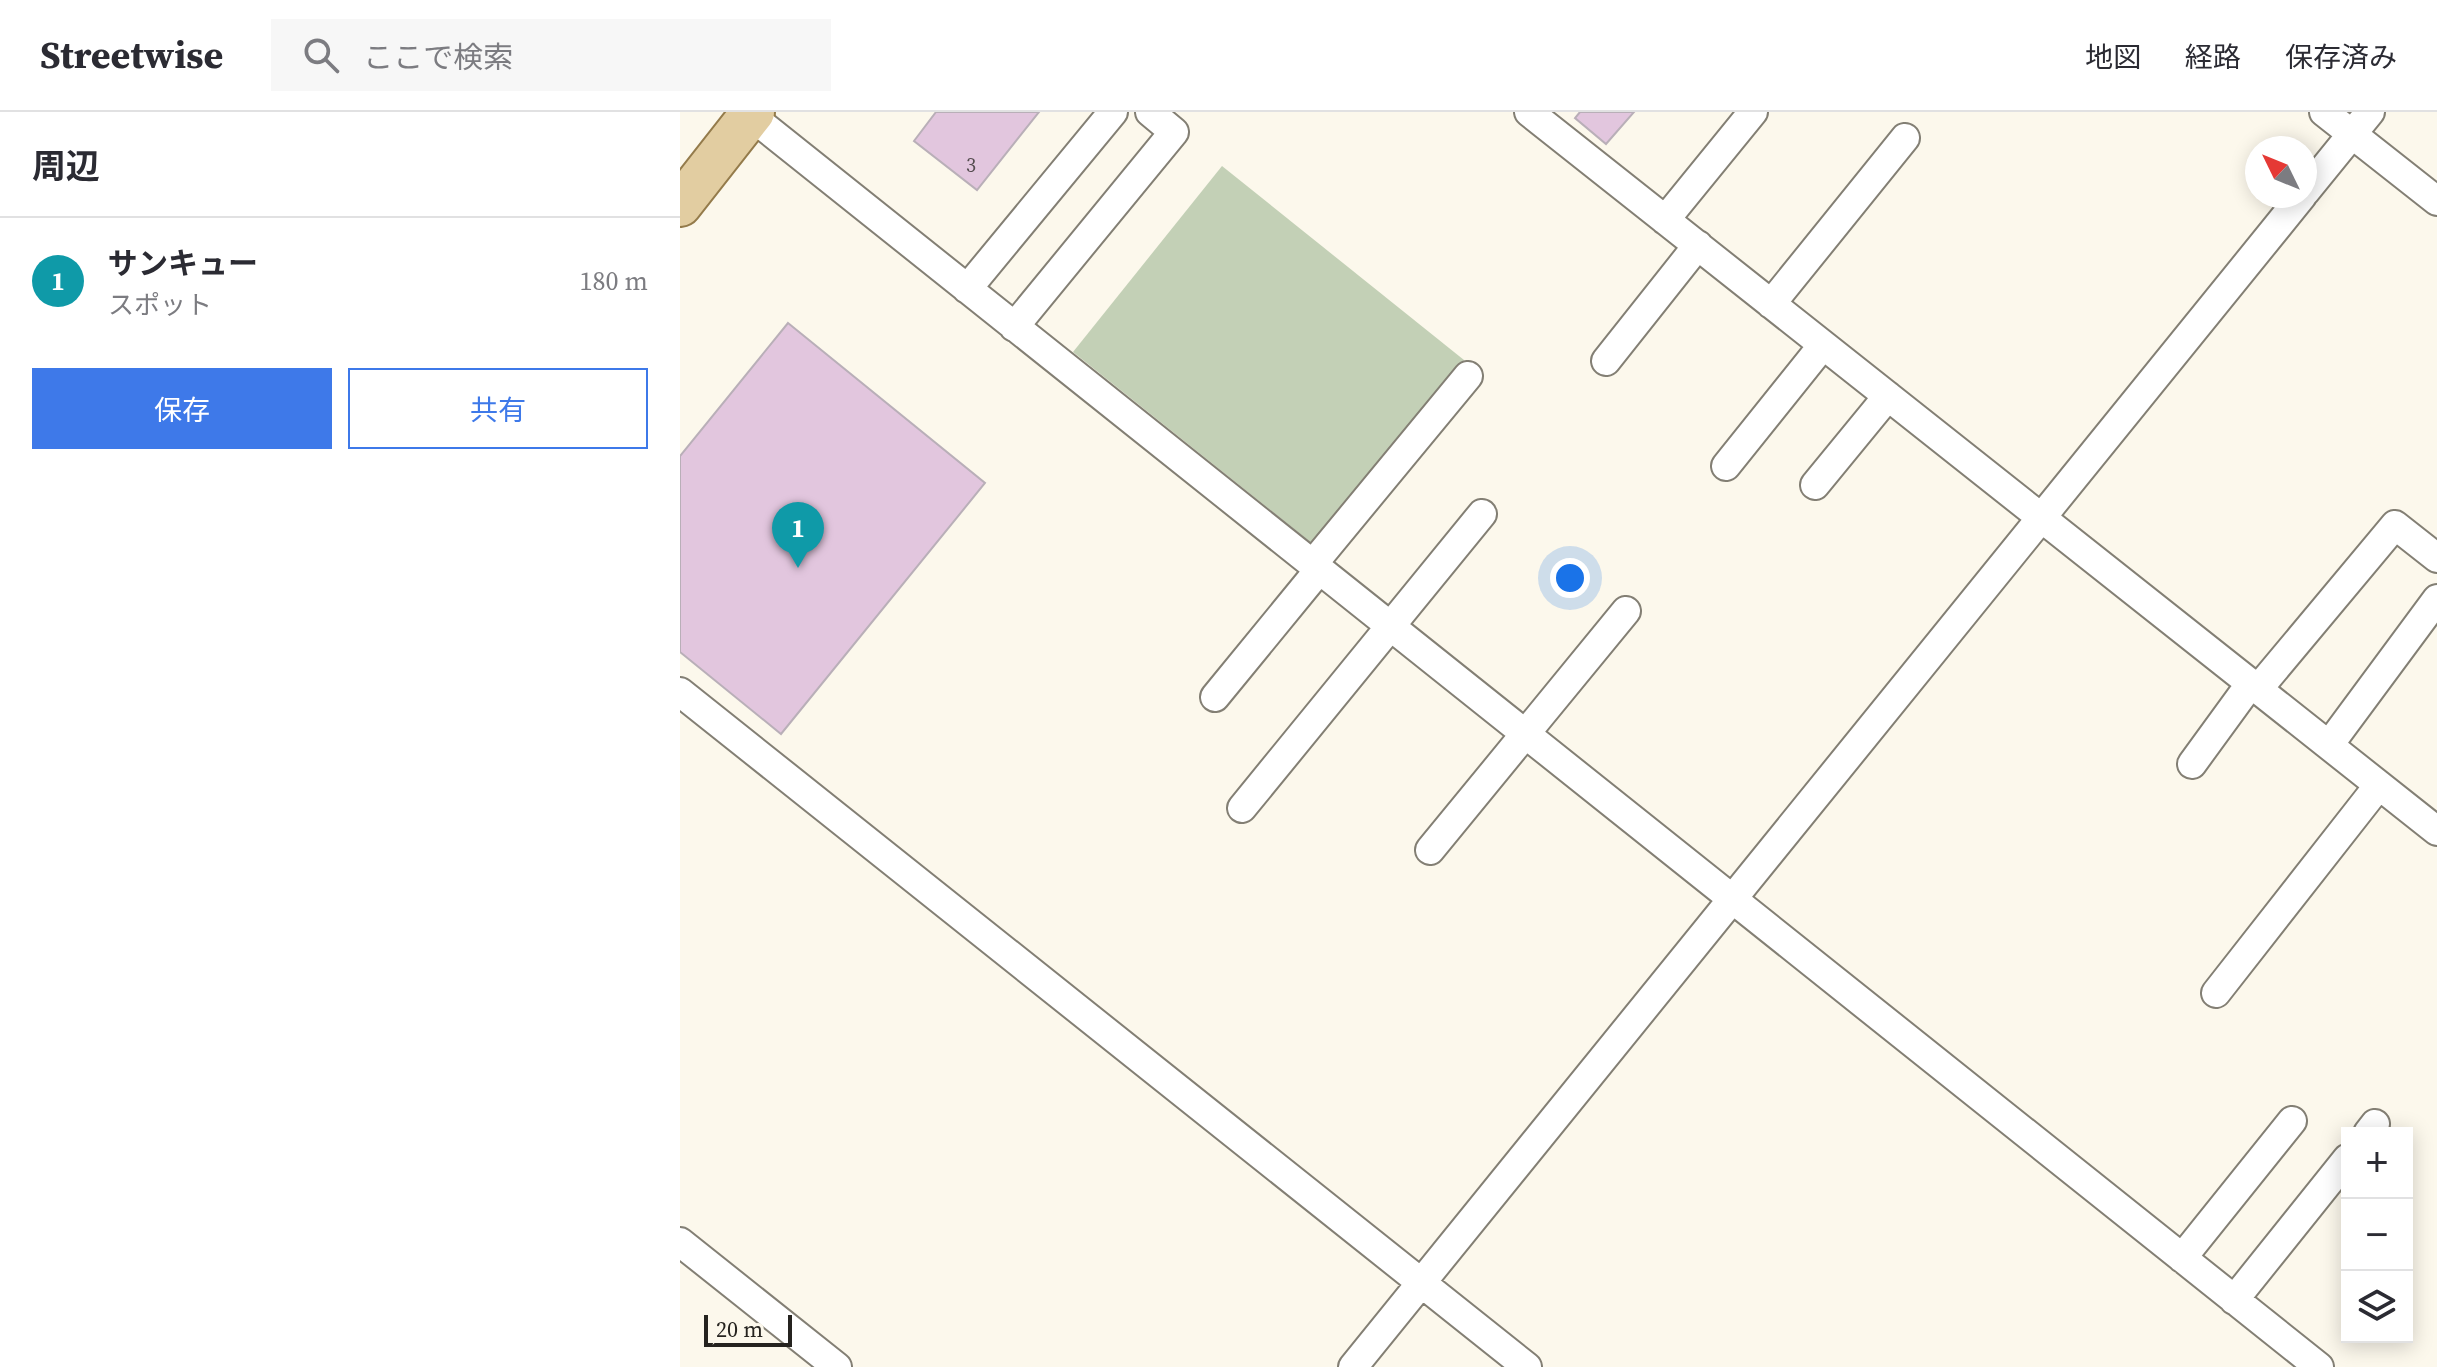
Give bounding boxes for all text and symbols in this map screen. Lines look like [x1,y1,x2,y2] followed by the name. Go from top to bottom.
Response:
[271,19,831,91] search box
[40,29,223,81] text: Streetwise
[299,33,343,77] icon: search
[363,37,513,78] text: ここで検索
[2085,38,2141,76] text: 地図
[2185,38,2241,76] text: 経路
[2285,38,2397,76] text: 保存済み
[2245,136,2317,208] north arrow
[32,143,100,189] text: 周辺
[966,151,976,179] house number: 3
[108,243,258,284] text: サンキュー
[51,263,65,299] text: 1
[580,263,648,299] text: 180 m
[108,287,212,323] text: スポット
[32,368,332,449] button: 保存
[348,368,648,449] button: 共有
[772,502,824,568] pin: 1
[1550,558,1590,598] your location
[2341,1127,2413,1343] map controls
[2341,1127,2413,1199] button: +
[2341,1199,2413,1271] button: −
[2341,1271,2413,1343] button: layers
[704,1311,792,1347] scale bar
[716,1314,763,1344] text: 20 m

